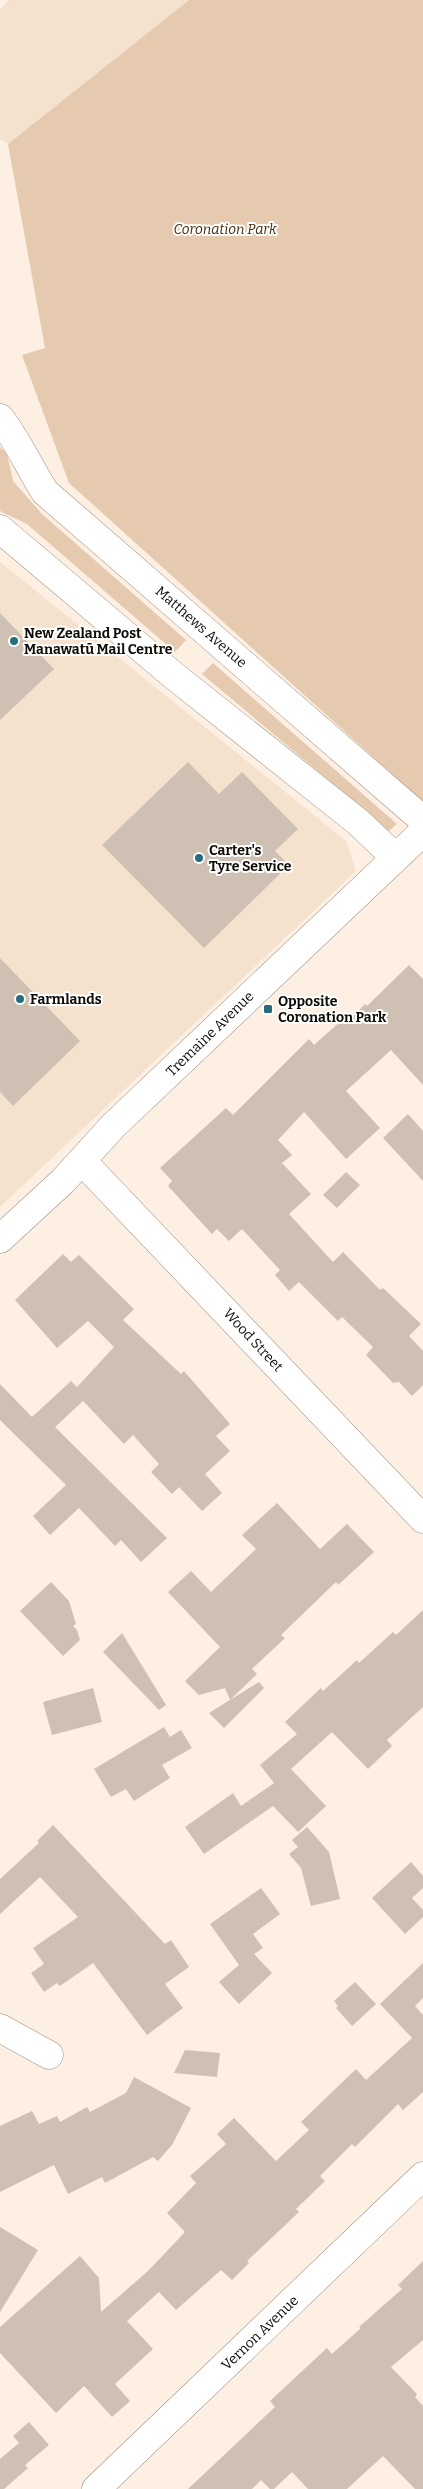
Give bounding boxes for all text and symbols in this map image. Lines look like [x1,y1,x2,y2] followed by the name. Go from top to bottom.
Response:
[173,221,277,238] park label: Coronation Park
[152,583,250,671] street label: Matthews Avenue
[24,625,173,658] place label: New Zealand Post Manawatū Mail Centre
[8,635,20,647] marker: New Zealand Post Manawatū Mail Centre
[209,842,292,875] place label: Carter's Tyre Service
[193,852,205,864] marker: Carter's Tyre Service
[163,988,257,1080] street label: Tremaine Avenue
[30,991,102,1008] place label: Farmlands
[14,993,26,1005] marker: Farmlands
[278,993,387,1026] place label: Opposite Coronation Park
[262,1003,274,1015] marker: Opposite Coronation Park
[219,1305,287,1375] street label: Wood Street
[218,2292,302,2374] street label: Vernon Avenue

